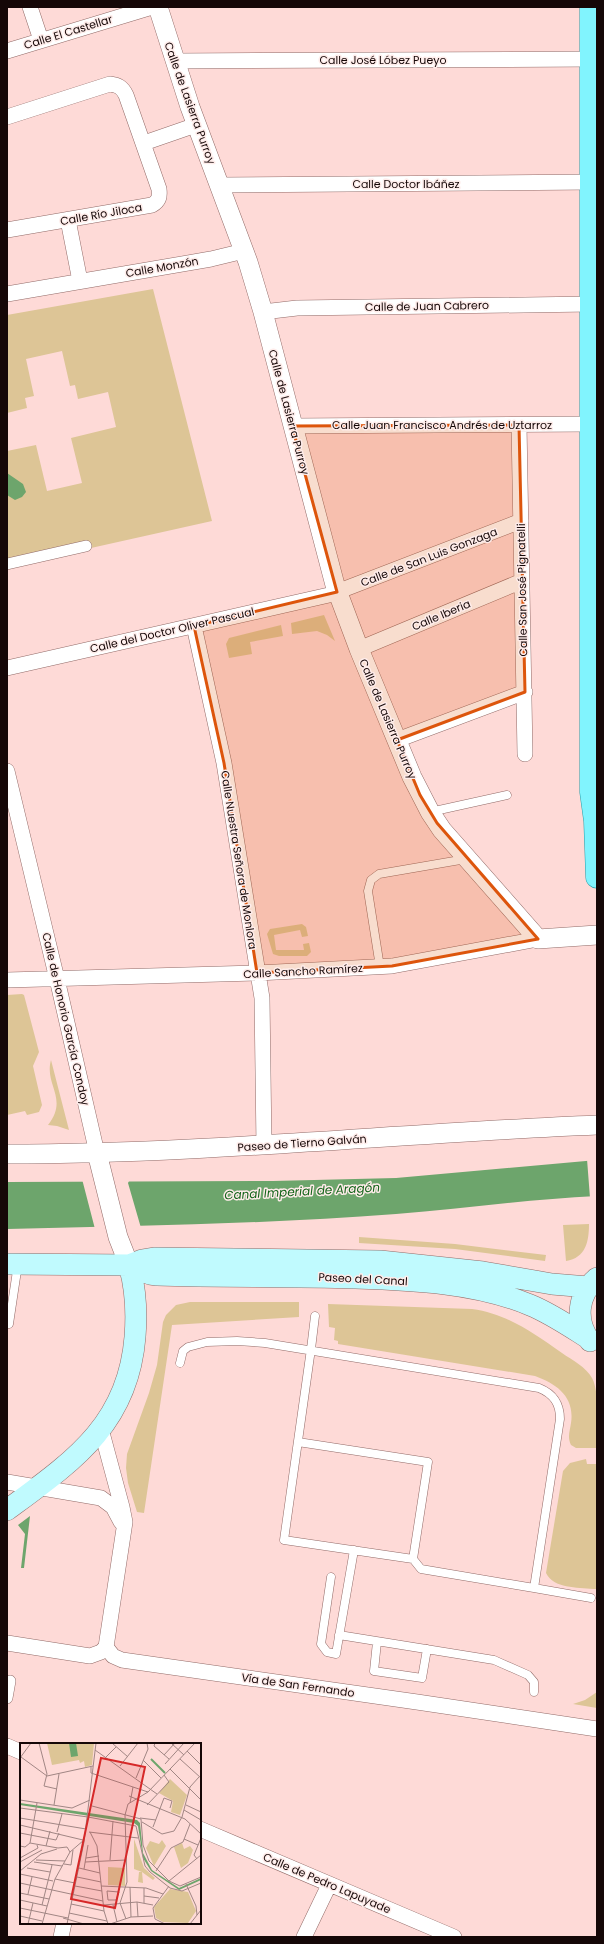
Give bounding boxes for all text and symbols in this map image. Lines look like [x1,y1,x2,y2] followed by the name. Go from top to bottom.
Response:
[22,11,114,53] street label: Calle El Castellar
[160,40,220,167] street label: Calle de Lasierra Purroy
[320,52,446,68] street label: Calle José Lóbez Pueyo
[352,176,460,192] street label: Calle Doctor Ibáñez
[59,199,143,229] street label: Calle Río Jiloca
[124,253,200,281] street label: Calle Monzón
[365,297,489,315] street label: Calle de Juan Cabrero
[265,348,314,477] street label: Calle de Lasierra Purroy
[332,417,552,433] street label: Calle Juan Francisco Andrés de Uztarroz
[358,523,500,591] street label: Calle de San Luis Gonzaga
[513,523,531,657] street label: Calle San José Pignatelli
[409,595,473,635] street label: Calle Iberia
[88,603,256,657] street label: Calle del Doctor Oliver Pascual
[355,656,421,782] street label: Calle de Lasierra Purroy
[217,769,261,951] street label: Calle Nuestra Señora de Monlora
[38,931,94,1108] street label: Calle de Honorio García Condoy
[243,960,363,982] street label: Calle Sancho Ramírez
[237,1131,367,1155] street label: Paseo de Tierno Galván
[224,1178,380,1204] water label: Canal Imperial de Aragón
[318,1269,408,1289] street label: Paseo del Canal
[240,1669,356,1701] street label: Vía de San Fernando
[20,1743,201,1924] inset map
[261,1849,394,1917] street label: Calle de Pedro Lapuyade

